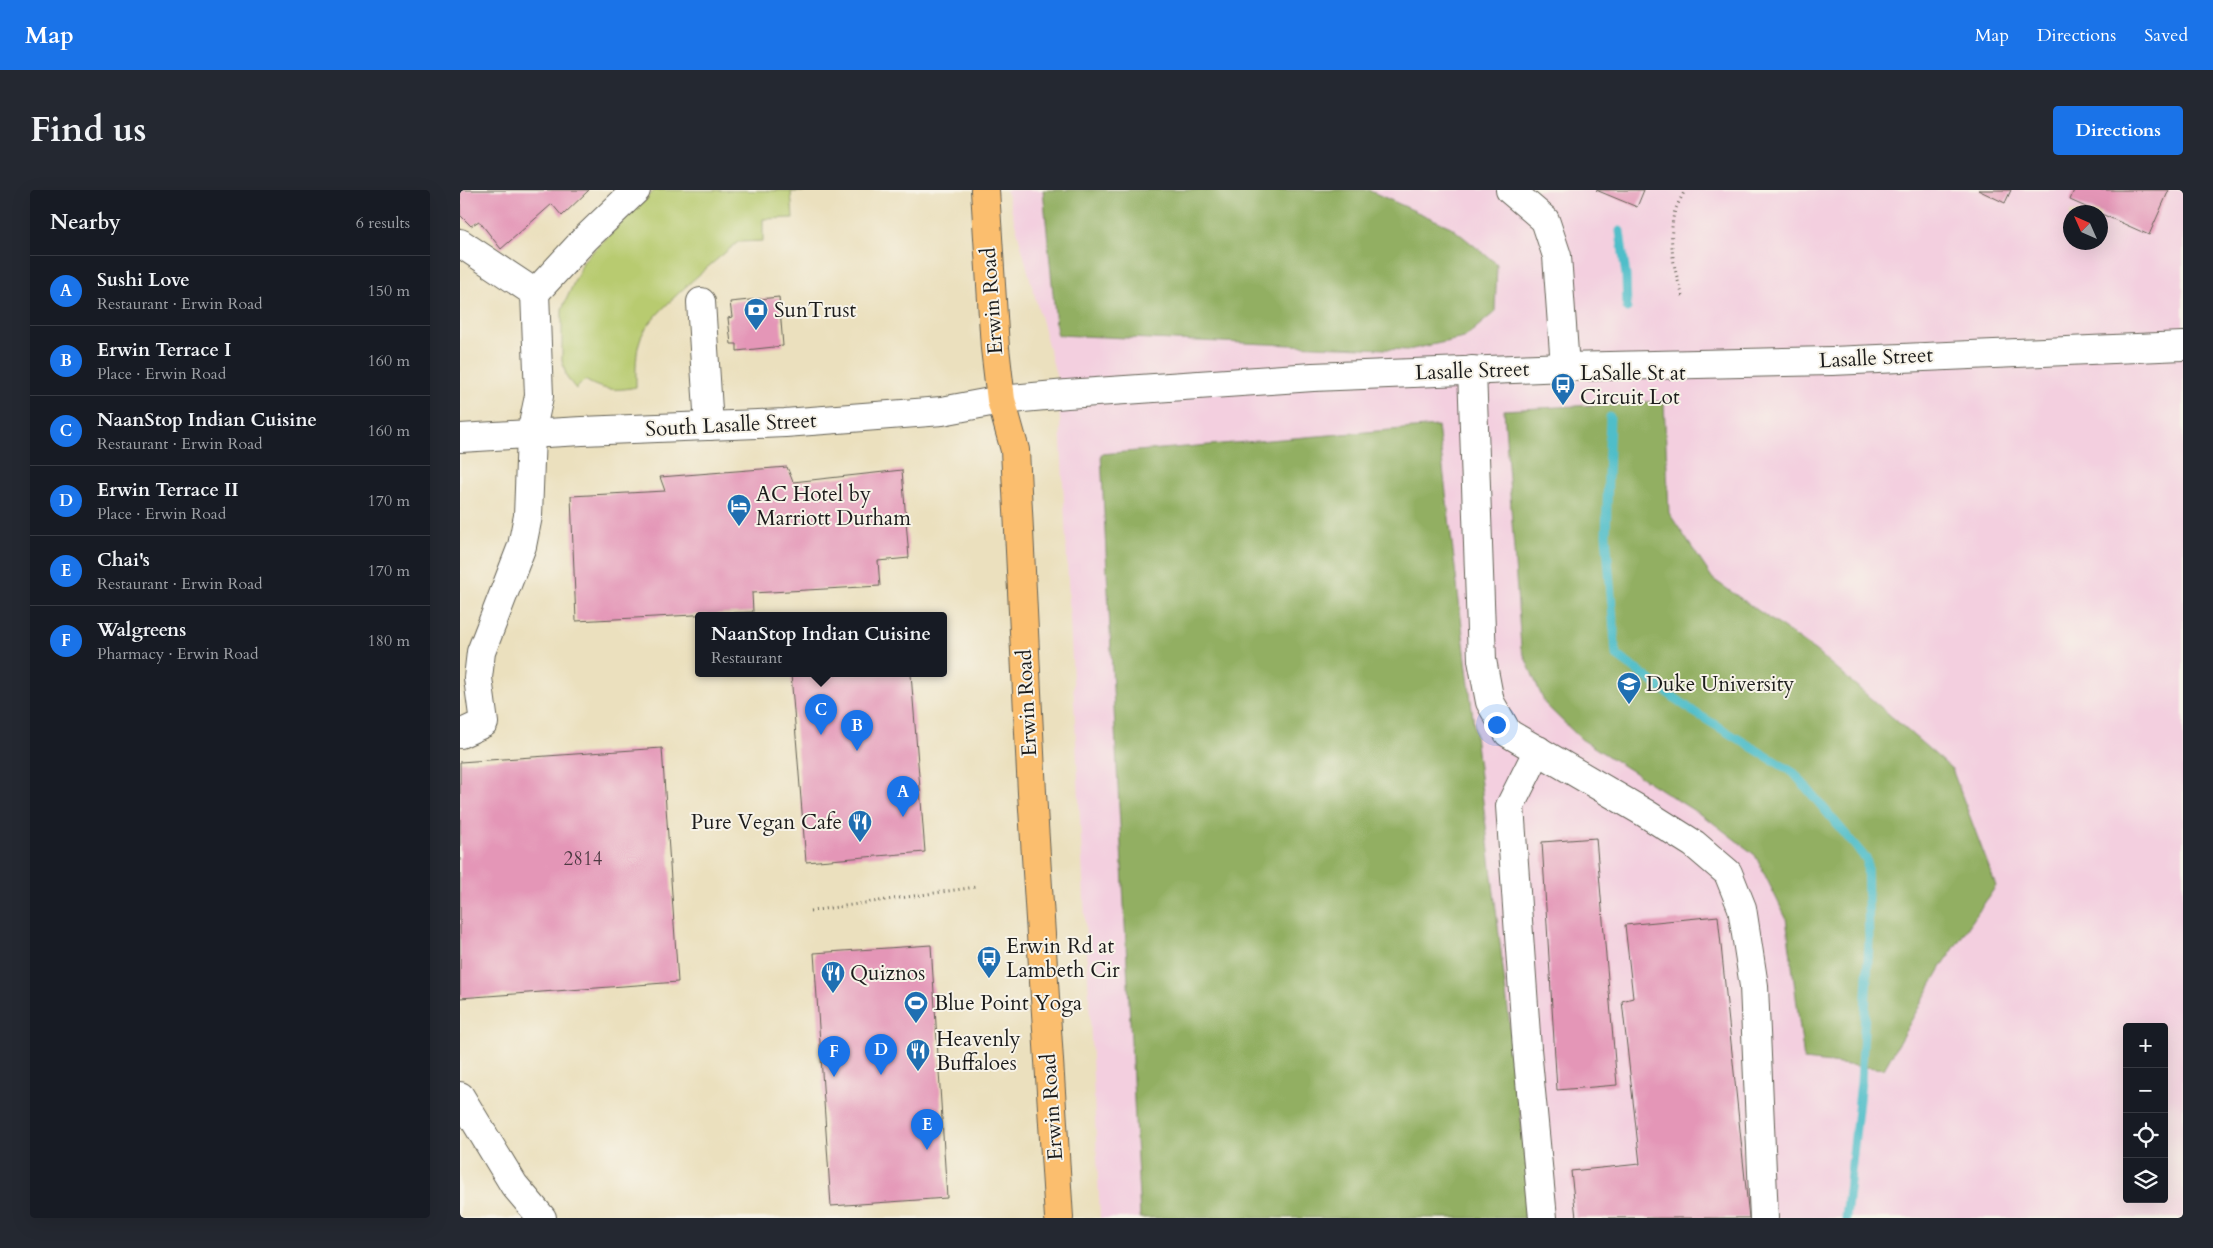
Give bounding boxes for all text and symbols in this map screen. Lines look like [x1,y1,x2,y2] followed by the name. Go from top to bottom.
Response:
[25,19,74,52] text: Map
[1975,23,2009,48] text: Map
[2037,23,2116,48] text: Directions
[2144,23,2188,48] text: Saved
[30,106,146,154] text: Find us
[2053,106,2183,155] button: Directions
[2063,205,2108,250] north arrow
[50,208,121,237] text: Nearby
[356,212,410,234] text: 6 results
[974,247,1010,355] street label: Erwin Road
[97,267,190,293] text: Sushi Love
[60,280,72,302] text: A
[368,280,410,302] text: 150 m
[97,293,263,315] text: Restaurant · Erwin Road
[774,296,857,325] place label: SunTrust
[743,297,769,331] bank icon: SunTrust
[97,337,231,363] text: Erwin Terrace I
[1818,341,1934,375] street label: Lasalle Street
[60,350,72,372] text: B
[368,350,410,372] text: 160 m
[1414,355,1530,387] street label: Lasalle Street
[1580,359,1686,412] place label: LaSalle St at Circuit Lot
[97,363,226,385] text: Place · Erwin Road
[1550,372,1576,406] bus stop icon: LaSalle St at Circuit Lot
[645,406,818,444] street label: South Lasalle Street
[97,407,317,433] text: NaanStop Indian Cuisine
[60,420,72,442] text: C
[368,420,410,442] text: 160 m
[97,433,263,455] text: Restaurant · Erwin Road
[97,477,239,503] text: Erwin Terrace II
[756,480,911,533] place label: AC Hotel by Marriott Durham
[59,490,73,512] text: D
[368,490,410,512] text: 170 m
[726,493,752,527] hotel icon: AC Hotel by Marriott Durham
[97,503,226,525] text: Place · Erwin Road
[97,547,150,573] text: Chai's
[61,560,71,582] text: E
[368,560,410,582] text: 170 m
[97,573,263,595] text: Restaurant · Erwin Road
[695,612,947,677] popup
[97,617,186,643] text: Walgreens
[711,621,931,647] text: NaanStop Indian Cuisine
[61,630,71,652] text: F
[368,630,410,652] text: 180 m
[97,643,258,665] text: Pharmacy · Erwin Road
[711,647,782,669] text: Restaurant
[1010,649,1044,757] street label: Erwin Road
[1646,670,1794,699] place label: Duke University
[1616,671,1642,705] school or university icon: Duke University
[805,694,837,735] pin: C
[841,710,873,751] pin: B
[1484,712,1510,738] your location
[887,776,919,817] pin: A
[691,808,842,837] place label: Pure Vegan Cafe
[847,809,873,843] restaurant icon: Pure Vegan Cafe
[564,846,603,872] house number: 2814
[1006,932,1120,985] place label: Erwin Rd at Lambeth Cir
[976,945,1002,979] bus stop icon: Erwin Rd at Lambeth Cir
[850,959,925,988] place label: Quiznos
[820,960,846,994] restaurant icon: Quiznos
[934,989,1082,1018] place label: Blue Point Yoga
[903,990,929,1024] sports icon: Blue Point Yoga
[2123,1023,2168,1203] map controls
[2123,1023,2168,1068] button: +
[936,1025,1021,1078] place label: Heavenly Buffaloes
[865,1034,897,1075] pin: D
[818,1036,850,1077] pin: F
[905,1038,931,1072] restaurant icon: Heavenly Buffaloes
[1034,1053,1070,1161] street label: Erwin Road
[2123,1068,2168,1113] button: −
[911,1109,943,1150] pin: E
[2123,1113,2168,1158] button: locate
[2123,1158,2168,1203] button: layers

